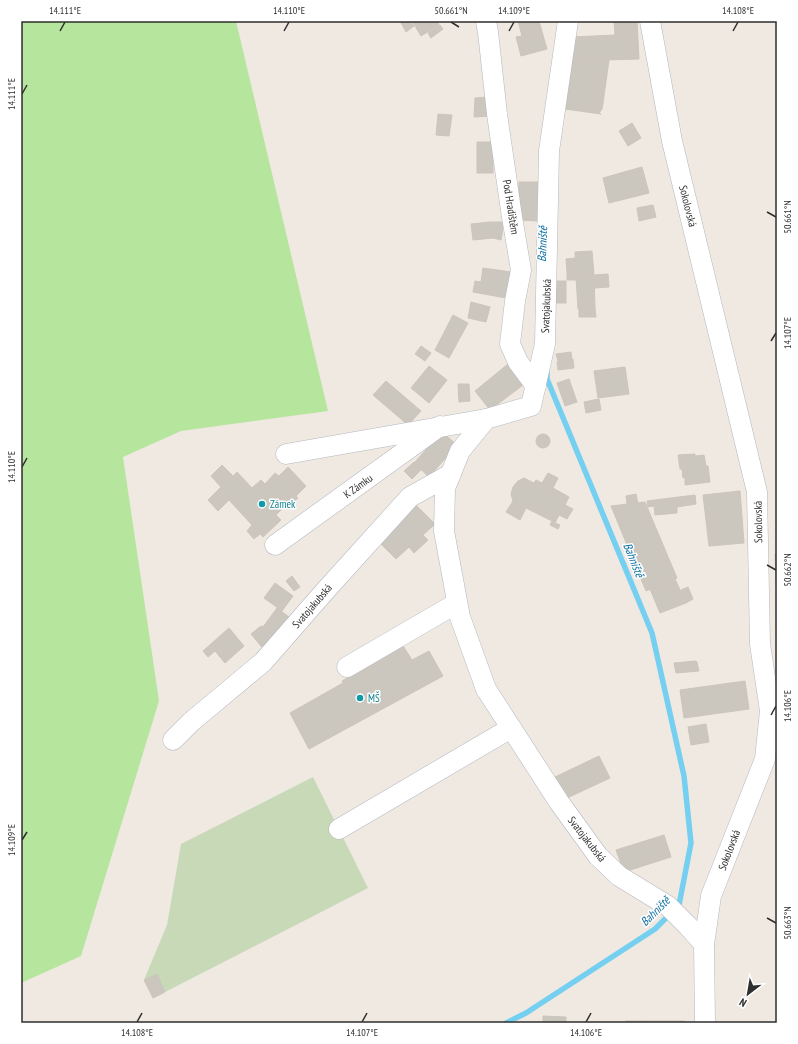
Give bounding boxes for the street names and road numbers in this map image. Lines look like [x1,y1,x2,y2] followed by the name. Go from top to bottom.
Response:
[500,179,522,235] street label: Pod Hradištěm
[676,184,700,228] street label: Sokolovská
[538,279,554,333] street label: Svatojakubská
[341,471,376,501] street label: K Zámku
[751,501,765,543] street label: Sokolovská
[289,581,335,631] street label: Svatojakubská
[565,813,609,865] street label: Svatojakubská
[715,828,743,872] street label: Sokolovská

